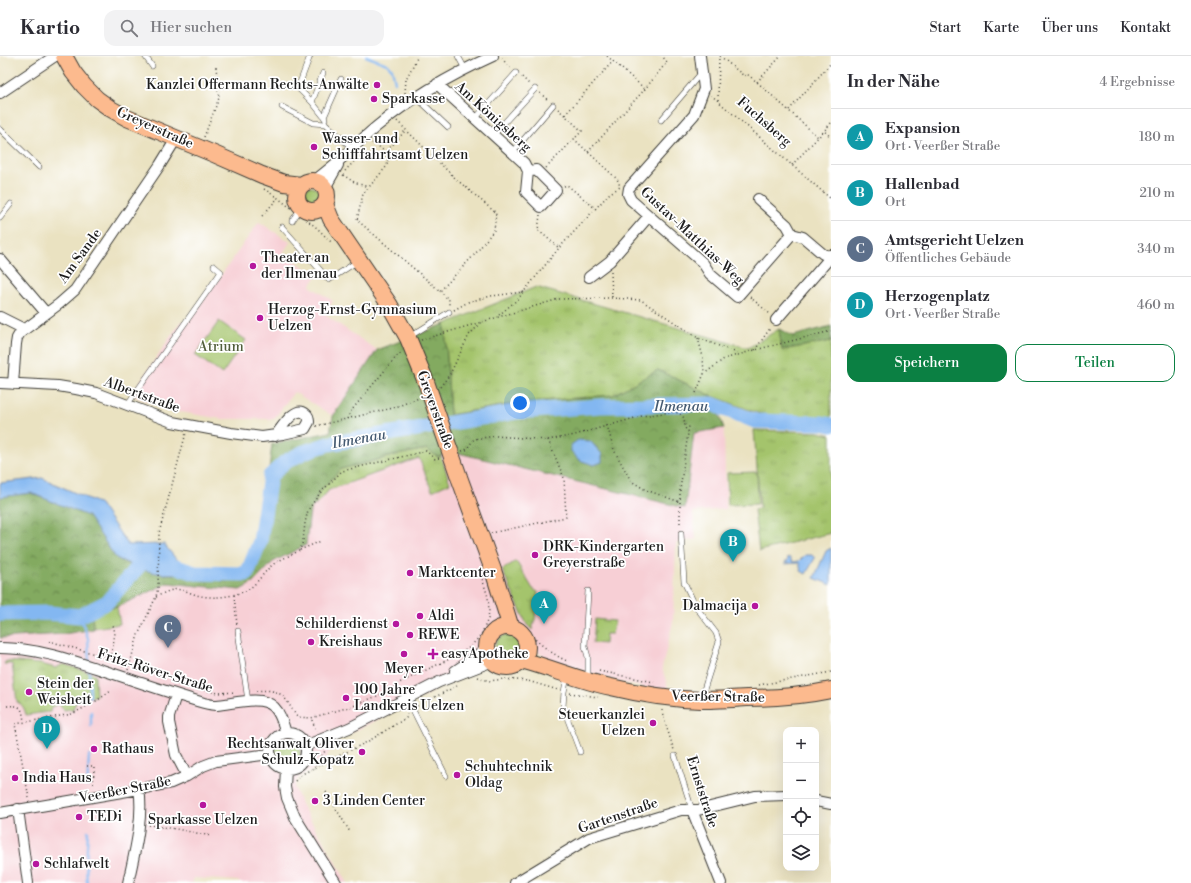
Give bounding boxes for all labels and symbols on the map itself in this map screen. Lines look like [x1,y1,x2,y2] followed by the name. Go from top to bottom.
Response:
[146,76,369,94] place label: Kanzlei Offermann Rechts-Anwälte
[450,77,536,157] street label: Am Königsberg
[372,80,382,90] marker: Kanzlei Offermann Rechts-Anwälte
[382,90,445,108] place label: Sparkasse
[733,93,796,151] street label: Fuchsberg
[369,94,379,104] marker: Sparkasse
[114,103,196,153] street label: Greyerstraße
[321,130,469,164] place label: Wasser- und Schifffahrtsamt Uelzen
[309,142,319,152] marker: Wasser- und Schifffahrtsamt Uelzen
[636,183,748,289] street label: Gustav-Matthias-Weg
[54,225,106,288] street label: Am Sande
[261,249,337,283] place label: Theater an der Ilmenau
[248,261,258,271] marker: Theater an der Ilmenau
[268,301,437,335] place label: Herzog-Ernst-Gymnasium Uelzen
[255,313,265,323] marker: Herzog-Ernst-Gymnasium Uelzen
[197,338,244,356] park label: Atrium
[412,368,458,452] street label: Greyerstraße
[101,373,182,417] street label: Albertstraße
[510,393,530,413] your location
[653,397,709,416] water label: Ilmenau
[329,425,388,453] water label: Ilmenau
[720,529,746,562] pin: B
[543,538,665,572] place label: DRK-Kindergarten Greyerstraße
[530,550,540,560] marker: DRK-Kindergarten Greyerstraße
[418,564,496,582] place label: Marktcenter
[405,568,415,578] marker: Marktcenter
[531,591,557,624] pin: A
[682,597,748,615] place label: Dalmacija
[750,601,760,611] marker: Dalmacija
[427,607,455,625] place label: Aldi
[415,611,425,621] marker: Aldi
[155,615,181,648] pin: C
[296,615,388,633] place label: Schilderdienst
[391,619,401,629] marker: Schilderdienst
[418,626,459,644] place label: REWE
[405,630,415,640] marker: REWE
[319,633,383,651] place label: Kreishaus
[306,637,316,647] marker: Kreishaus
[95,645,215,697] street label: Fritz-Röver-Straße
[441,645,529,663] place label: easyApotheke
[399,649,409,659] marker: Meyer
[428,649,438,659] marker: easyApotheke
[384,660,424,678] place label: Meyer
[36,675,94,709] place label: Stein der Weisheit
[354,681,465,715] place label: 100 Jahre Landkreis Uelzen
[24,687,34,697] marker: Stein der Weisheit
[670,687,765,707] street label: Veerßer Straße
[341,693,351,703] marker: 100 Jahre Landkreis Uelzen
[558,706,646,740] place label: Steuerkanzlei Uelzen
[34,716,60,749] pin: D
[648,718,658,728] marker: Steuerkanzlei Uelzen
[227,735,354,769] place label: Rechtsanwalt Oliver Schulz-Kopatz
[102,740,154,758] place label: Rathaus
[89,744,99,754] marker: Rathaus
[357,747,367,757] marker: Rechtsanwalt Oliver Schulz-Kopatz
[682,754,722,830] street label: Ernststraße
[465,758,553,792] place label: Schuhtechnik Oldag
[23,769,92,787] place label: India Haus
[452,770,462,780] marker: Schuhtechnik Oldag
[76,772,173,808] street label: Veerßer Straße
[10,773,20,783] marker: India Haus
[323,792,425,810] place label: 3 Linden Center
[576,794,660,838] street label: Gartenstraße
[310,796,320,806] marker: 3 Linden Center
[198,800,208,810] marker: Sparkasse Uelzen
[87,808,122,826] place label: TEDi
[148,811,259,829] place label: Sparkasse Uelzen
[74,812,84,822] marker: TEDi
[44,855,109,873] place label: Schlafwelt
[31,859,41,869] marker: Schlafwelt

